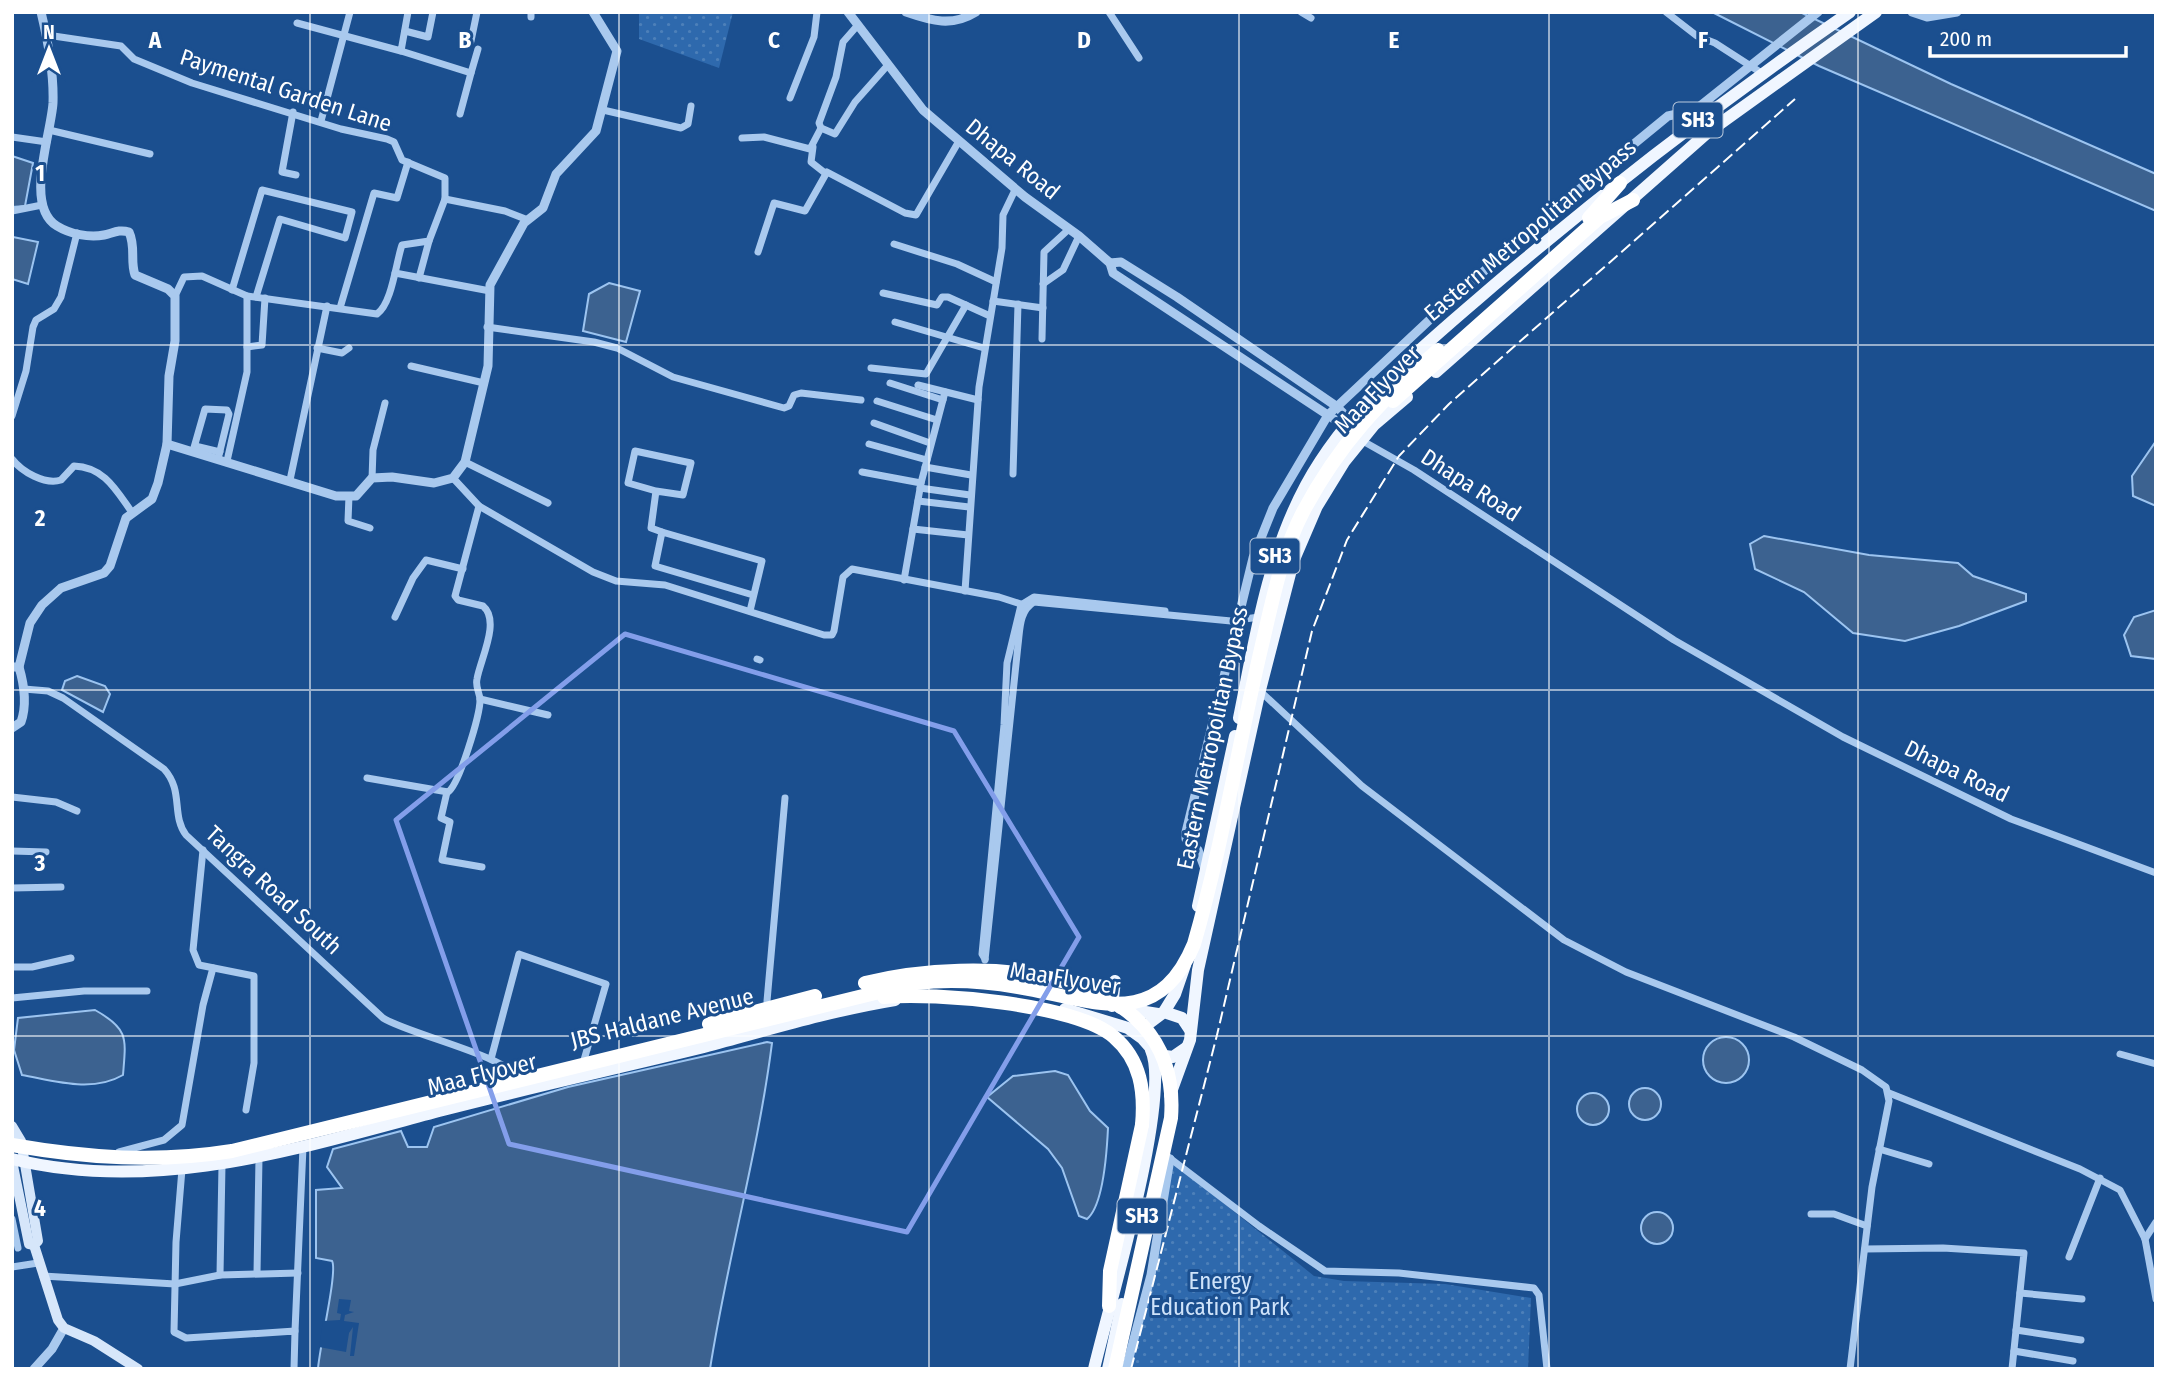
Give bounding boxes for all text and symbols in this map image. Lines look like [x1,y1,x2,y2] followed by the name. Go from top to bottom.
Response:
[14,14,84,84] north arrow
[1930,14,2126,58] scale bar
[43,21,55,44] text: N
[148,26,162,54] text: A
[459,26,472,54] text: B
[768,26,780,54] text: C
[1077,26,1091,54] text: D
[1389,26,1400,54] text: E
[1698,26,1708,54] text: F
[1940,26,1992,52] text: 200 m
[177,43,395,137] street label: Paymental Garden Lane
[1674,102,1722,138] road number: SH3
[960,113,1066,205] street label: Dhapa Road
[1418,133,1642,327] street label: Eastern Metropolitan Bypass
[35,159,45,187] text: 1
[1328,339,1426,439] street label: Maa Flyover
[1416,442,1526,528] street label: Dhapa Road
[34,504,46,532] text: 2
[1250,538,1300,574] road number: SH3
[1170,604,1254,872] street label: Eastern Metropolitan Bypass
[1900,734,2014,808] street label: Dhapa Road
[200,820,348,960] street label: Tangra Road South
[34,849,46,877] text: 3
[1008,955,1122,1001] street label: Maa Flyover
[568,982,756,1054] street label: JBS Haldane Avenue
[424,1047,540,1101] street label: Maa Flyover
[34,1194,46,1222] text: 4
[1118,1198,1166,1234] road number: SH3
[1150,1267,1290,1321] park label: Energy Education Park

